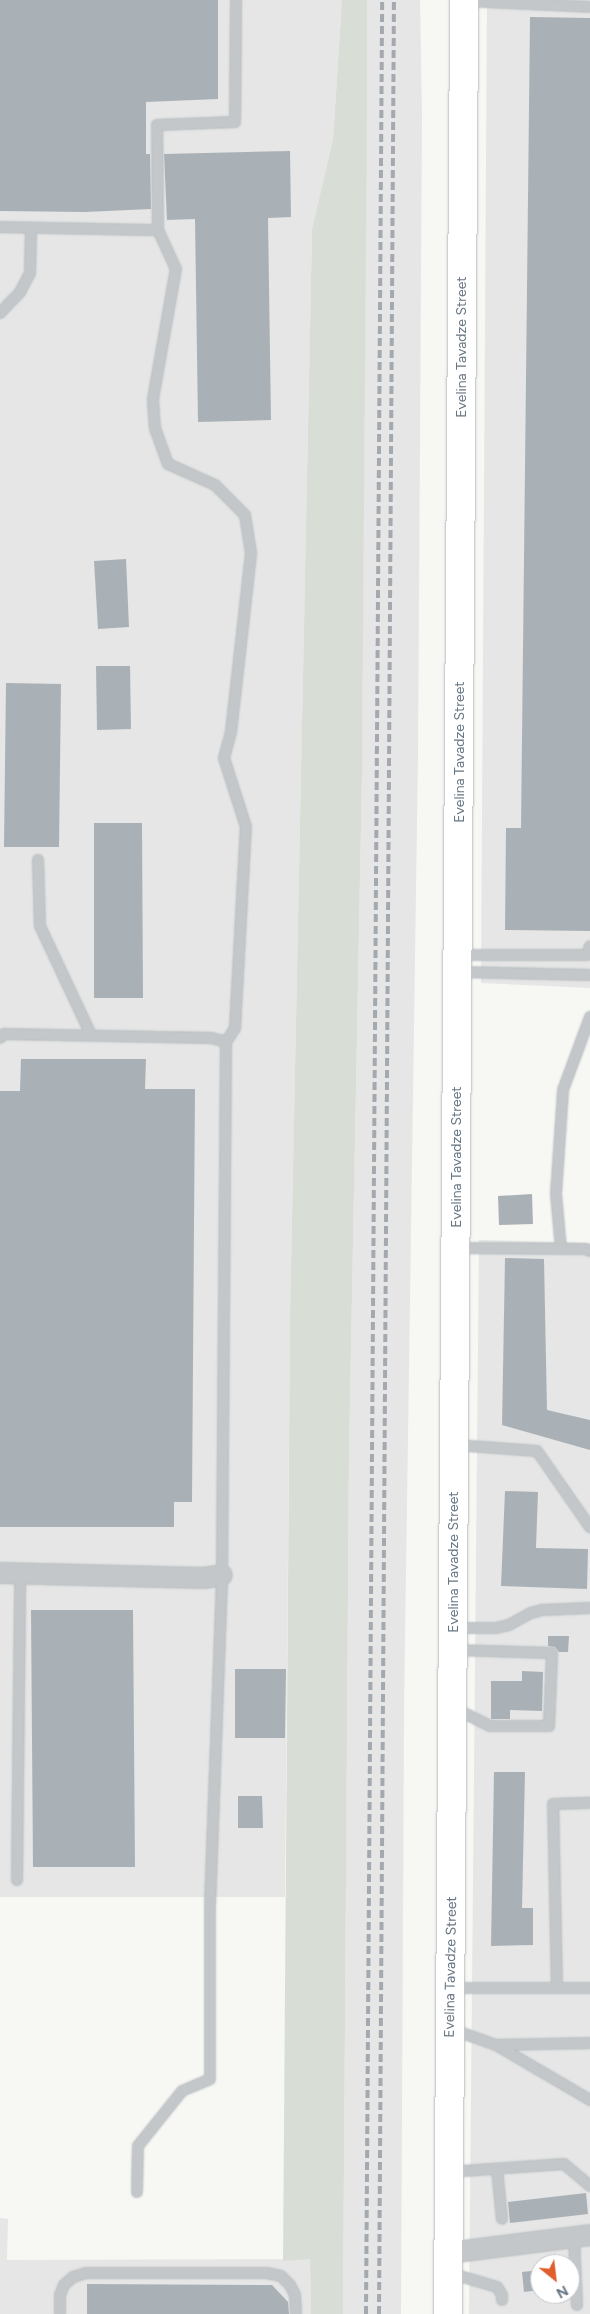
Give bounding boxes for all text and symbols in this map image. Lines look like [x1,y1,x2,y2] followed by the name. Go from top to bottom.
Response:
[454,276,470,418] street label: Evelina Tavadze Street
[452,681,468,823] street label: Evelina Tavadze Street
[449,1086,465,1228] street label: Evelina Tavadze Street
[446,1491,462,1633] street label: Evelina Tavadze Street
[441,1896,461,2038] street label: Evelina Tavadze Street
[530,2254,580,2304] north arrow
[553,2282,571,2302] text: N

